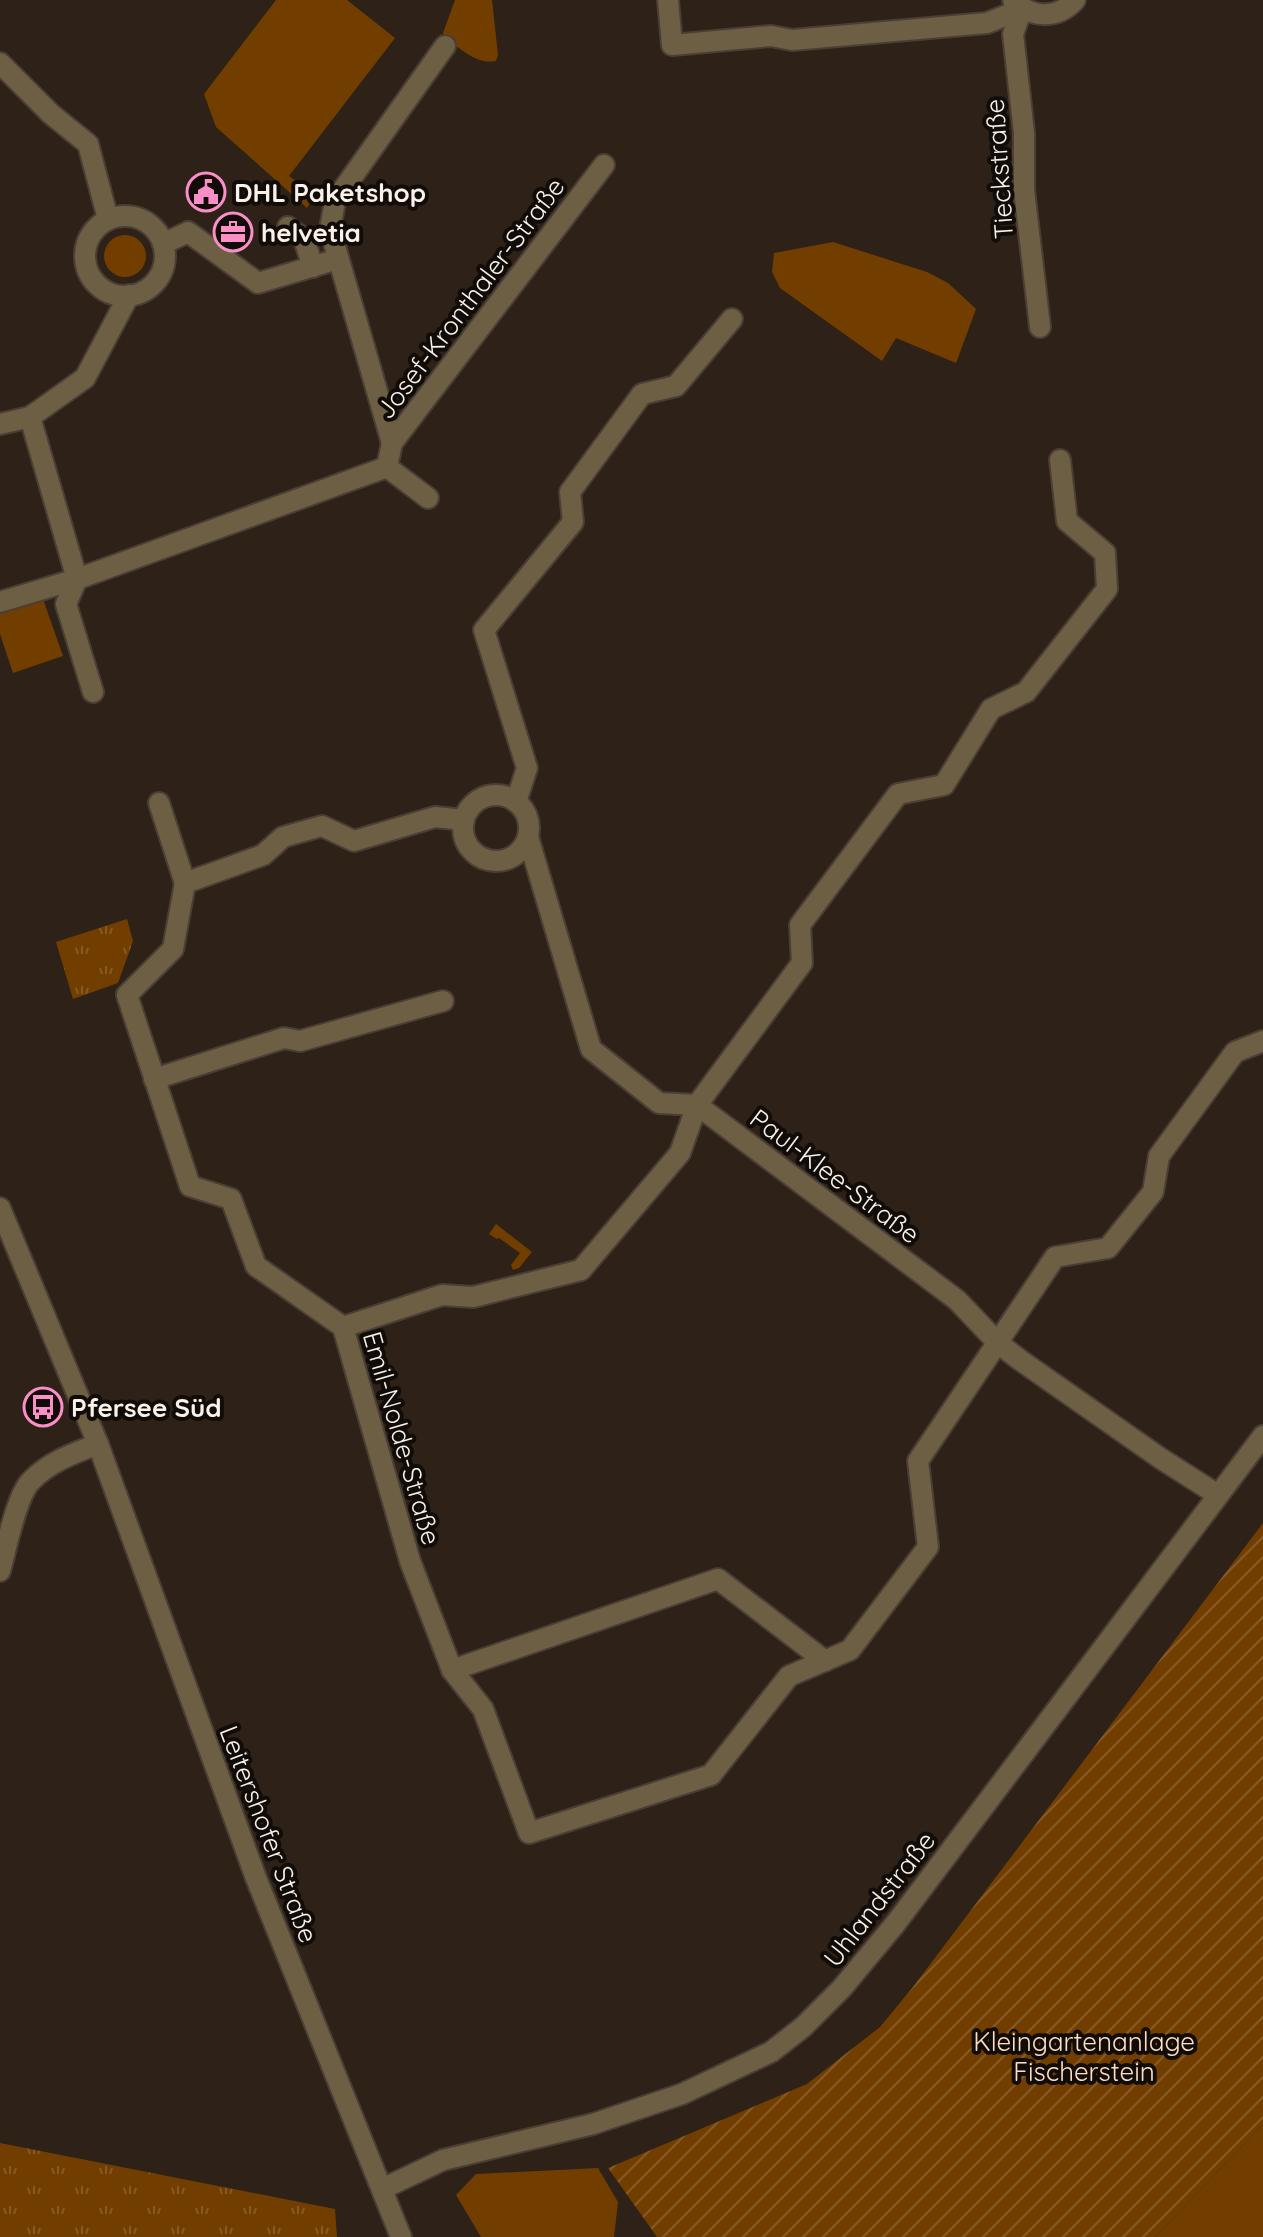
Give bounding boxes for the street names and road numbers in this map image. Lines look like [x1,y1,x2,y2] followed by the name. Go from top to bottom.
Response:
[978,98,1020,240] street label: Tieckstraße
[368,171,572,425] street label: Josef-Kronthaler-Straße
[744,1101,926,1251] street label: Paul-Klee-Straße
[356,1328,448,1548] street label: Emil-Nolde-Straße
[212,1721,326,1947] street label: Leitershofer Straße
[816,1825,942,1973] street label: Uhlandstraße

